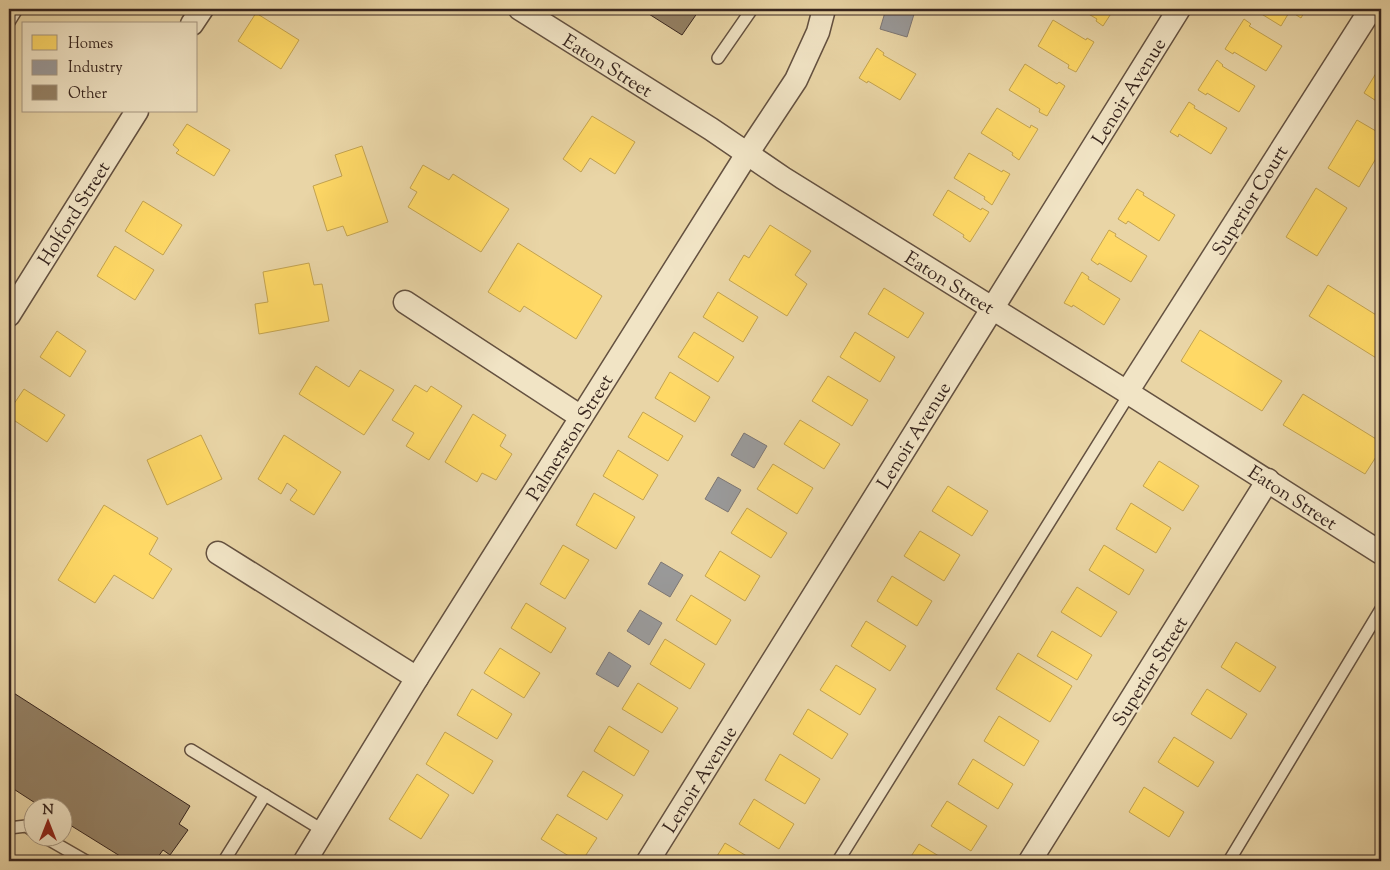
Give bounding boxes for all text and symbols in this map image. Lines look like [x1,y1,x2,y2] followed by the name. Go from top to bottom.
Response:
[22,22,198,112] legend
[557,29,657,106] street label: Eaton Street
[1086,33,1174,151] street label: Lenoir Avenue
[68,34,113,55] text: Homes
[68,58,123,79] text: Industry
[68,84,108,105] text: Other
[1206,141,1296,262] street label: Superior Court
[32,157,118,272] street label: Holford Street
[899,246,999,323] street label: Eaton Street
[521,369,621,507] street label: Palmerston Street
[871,377,959,495] street label: Lenoir Avenue
[1242,460,1342,538] street label: Eaton Street
[1107,612,1196,732] street label: Superior Street
[657,721,745,839] street label: Lenoir Avenue
[22,798,72,848] north arrow
[42,801,54,821] text: N

